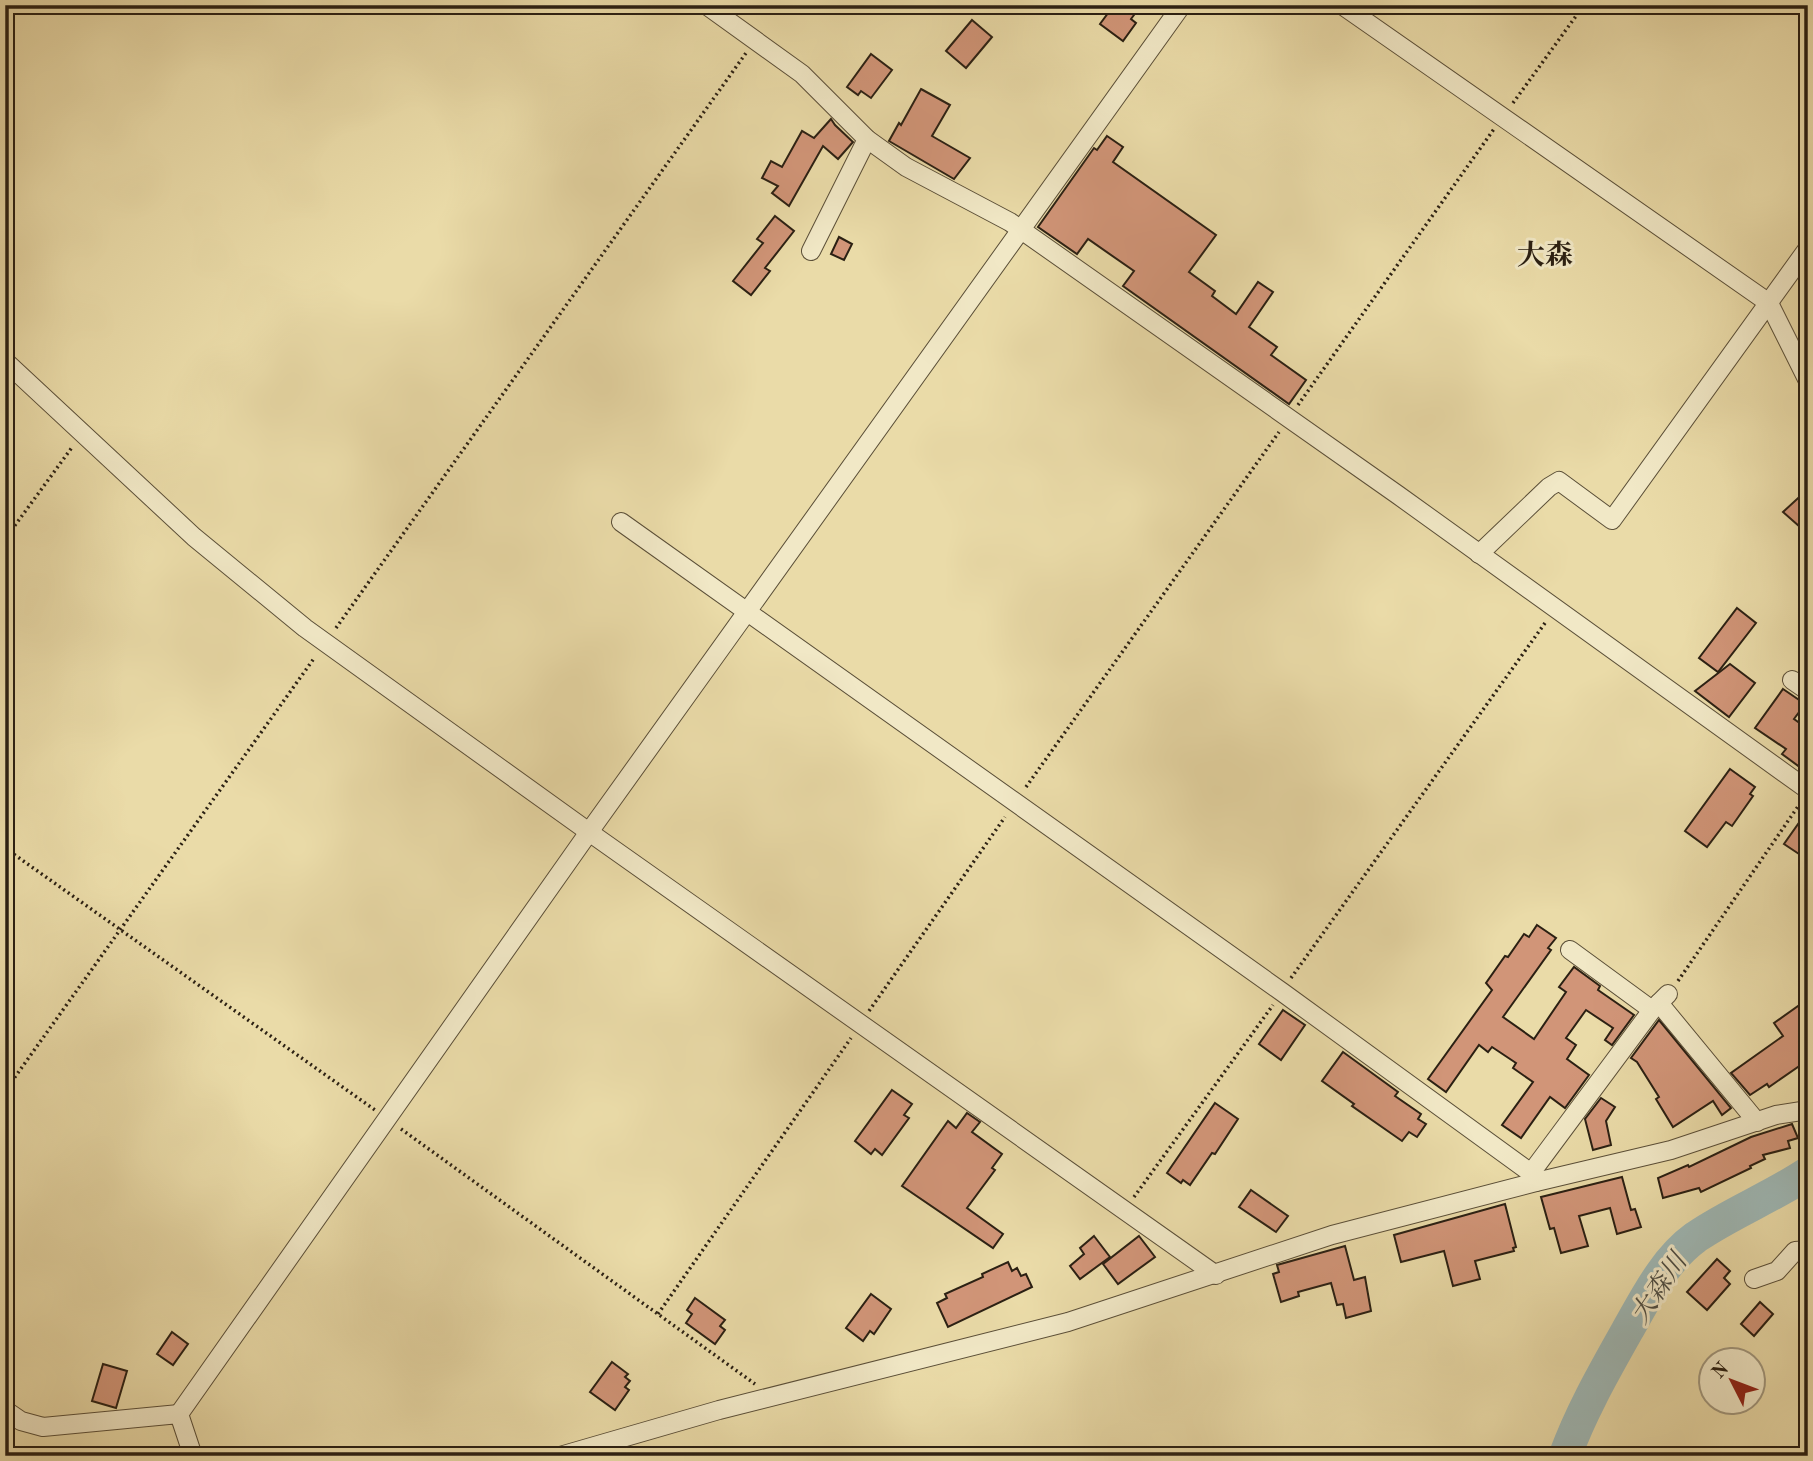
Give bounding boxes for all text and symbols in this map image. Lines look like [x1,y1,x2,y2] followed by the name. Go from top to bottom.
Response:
[1517,240,1573,271] district label: 大森
[1625,1246,1694,1329] water label: 大森川
[1698,1346,1768,1416] north arrow
[1709,1359,1733,1383] text: N

